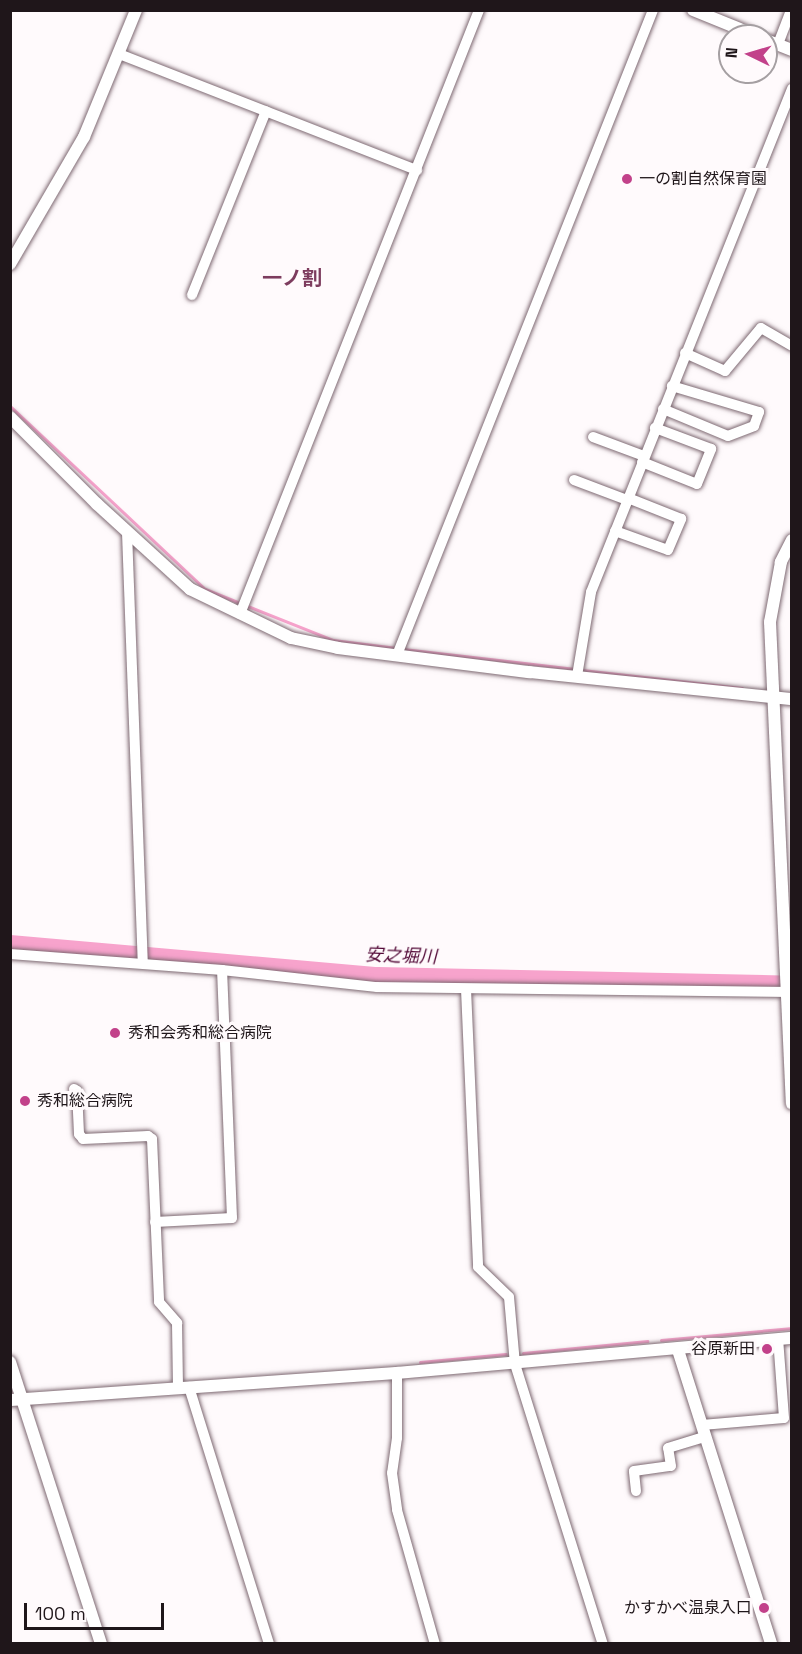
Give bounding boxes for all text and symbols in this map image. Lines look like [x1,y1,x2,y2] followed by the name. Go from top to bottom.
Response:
[718,24,778,84] north arrow
[721,46,742,59] text: N
[639,169,767,189] place label: 一の割自然保育園
[620,172,634,186] marker: 一の割自然保育園
[262,266,322,290] district label: 一ノ割
[365,944,437,968] water label: 安之堀川
[128,1023,272,1043] place label: 秀和会秀和総合病院
[106,1024,124,1042] marker: 秀和会秀和総合病院
[37,1091,133,1111] place label: 秀和総合病院
[18,1094,32,1108] marker: 秀和総合病院
[691,1339,755,1359] place label: 谷原新田
[760,1342,774,1356] marker: 谷原新田
[27,1591,166,1629] scale bar
[624,1598,752,1618] place label: かすかべ温泉入口
[757,1601,771,1615] marker: かすかべ温泉入口
[35,1602,86,1625] text: 100 m

